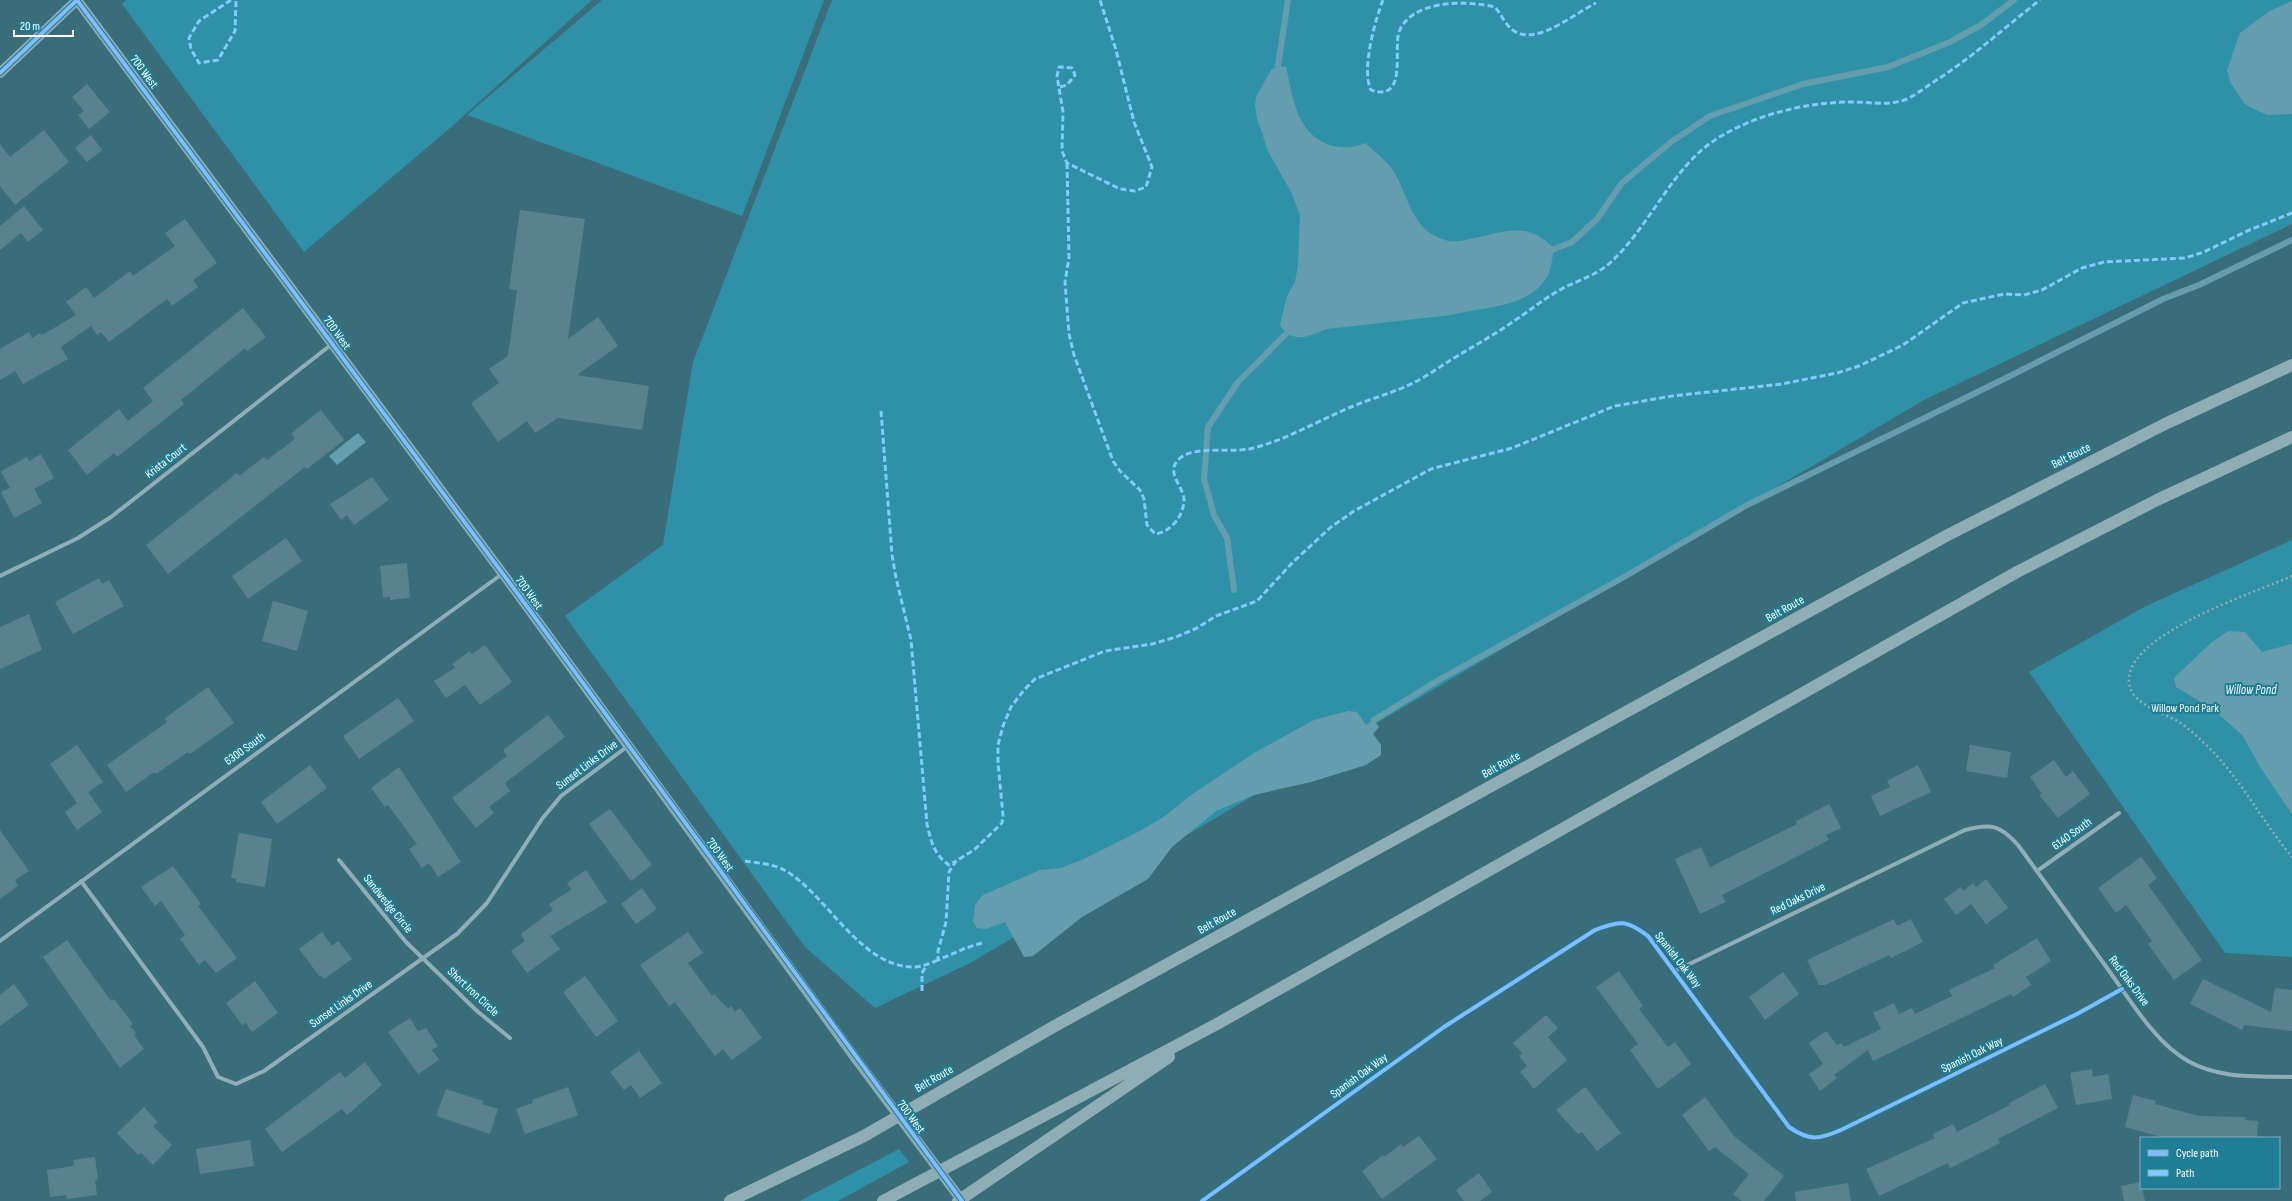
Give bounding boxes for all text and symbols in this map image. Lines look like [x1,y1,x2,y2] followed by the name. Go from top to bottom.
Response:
[14,12,73,38] scale bar
[20,19,40,34] text: 20 m
[127,52,162,92] street label: 700 West
[320,313,354,353] street label: 700 West
[142,440,190,482] street label: Krista Court
[2049,440,2093,472] street label: Belt Route
[512,573,546,613] street label: 700 West
[1763,592,1807,626] street label: Belt Route
[2225,682,2277,698] water label: Willow Pond
[2151,701,2219,716] park label: Willow Pond Park
[222,729,268,769] street label: 6300 South
[553,737,621,793] street label: Sunset Links Drive
[1479,748,1523,782] street label: Belt Route
[2049,815,2095,853] street label: 6140 South
[703,835,737,875] street label: 700 West
[360,872,416,936] street label: Sandwedge Circle
[1768,879,1828,919] street label: Red Oaks Drive
[1195,904,1239,938] street label: Belt Route
[1651,929,1705,991] street label: Spanish Oak Way
[2105,953,2153,1009] street label: Red Oaks Drive
[444,964,502,1020] street label: Short Iron Circle
[307,977,375,1031] street label: Sunset Links Drive
[1939,1033,2006,1076] street label: Spanish Oak Way
[1327,1050,1391,1102] street label: Spanish Oak Way
[912,1062,956,1096] street label: Belt Route
[894,1097,929,1137] street label: 700 West
[2140,1137,2280,1189] legend
[2176,1146,2218,1161] text: Cycle path
[2176,1166,2194,1181] text: Path

